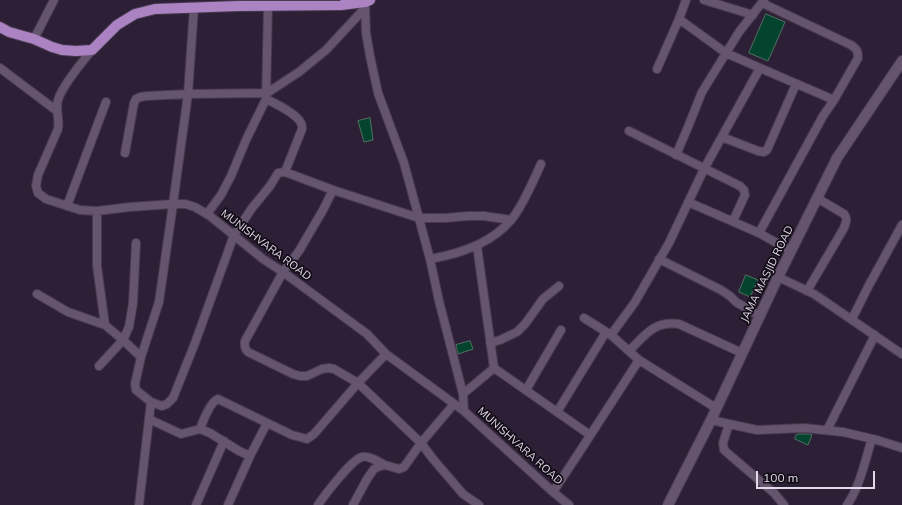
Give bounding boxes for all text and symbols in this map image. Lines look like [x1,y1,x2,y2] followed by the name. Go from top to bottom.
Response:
[218,207,314,283] street label: MUNISHVARA ROAD
[738,223,796,325] street label: JAMA MASJID ROAD
[475,404,565,488] street label: MUNISHVARA ROAD
[758,463,877,489] scale bar
[763,470,798,485] text: 100 m

